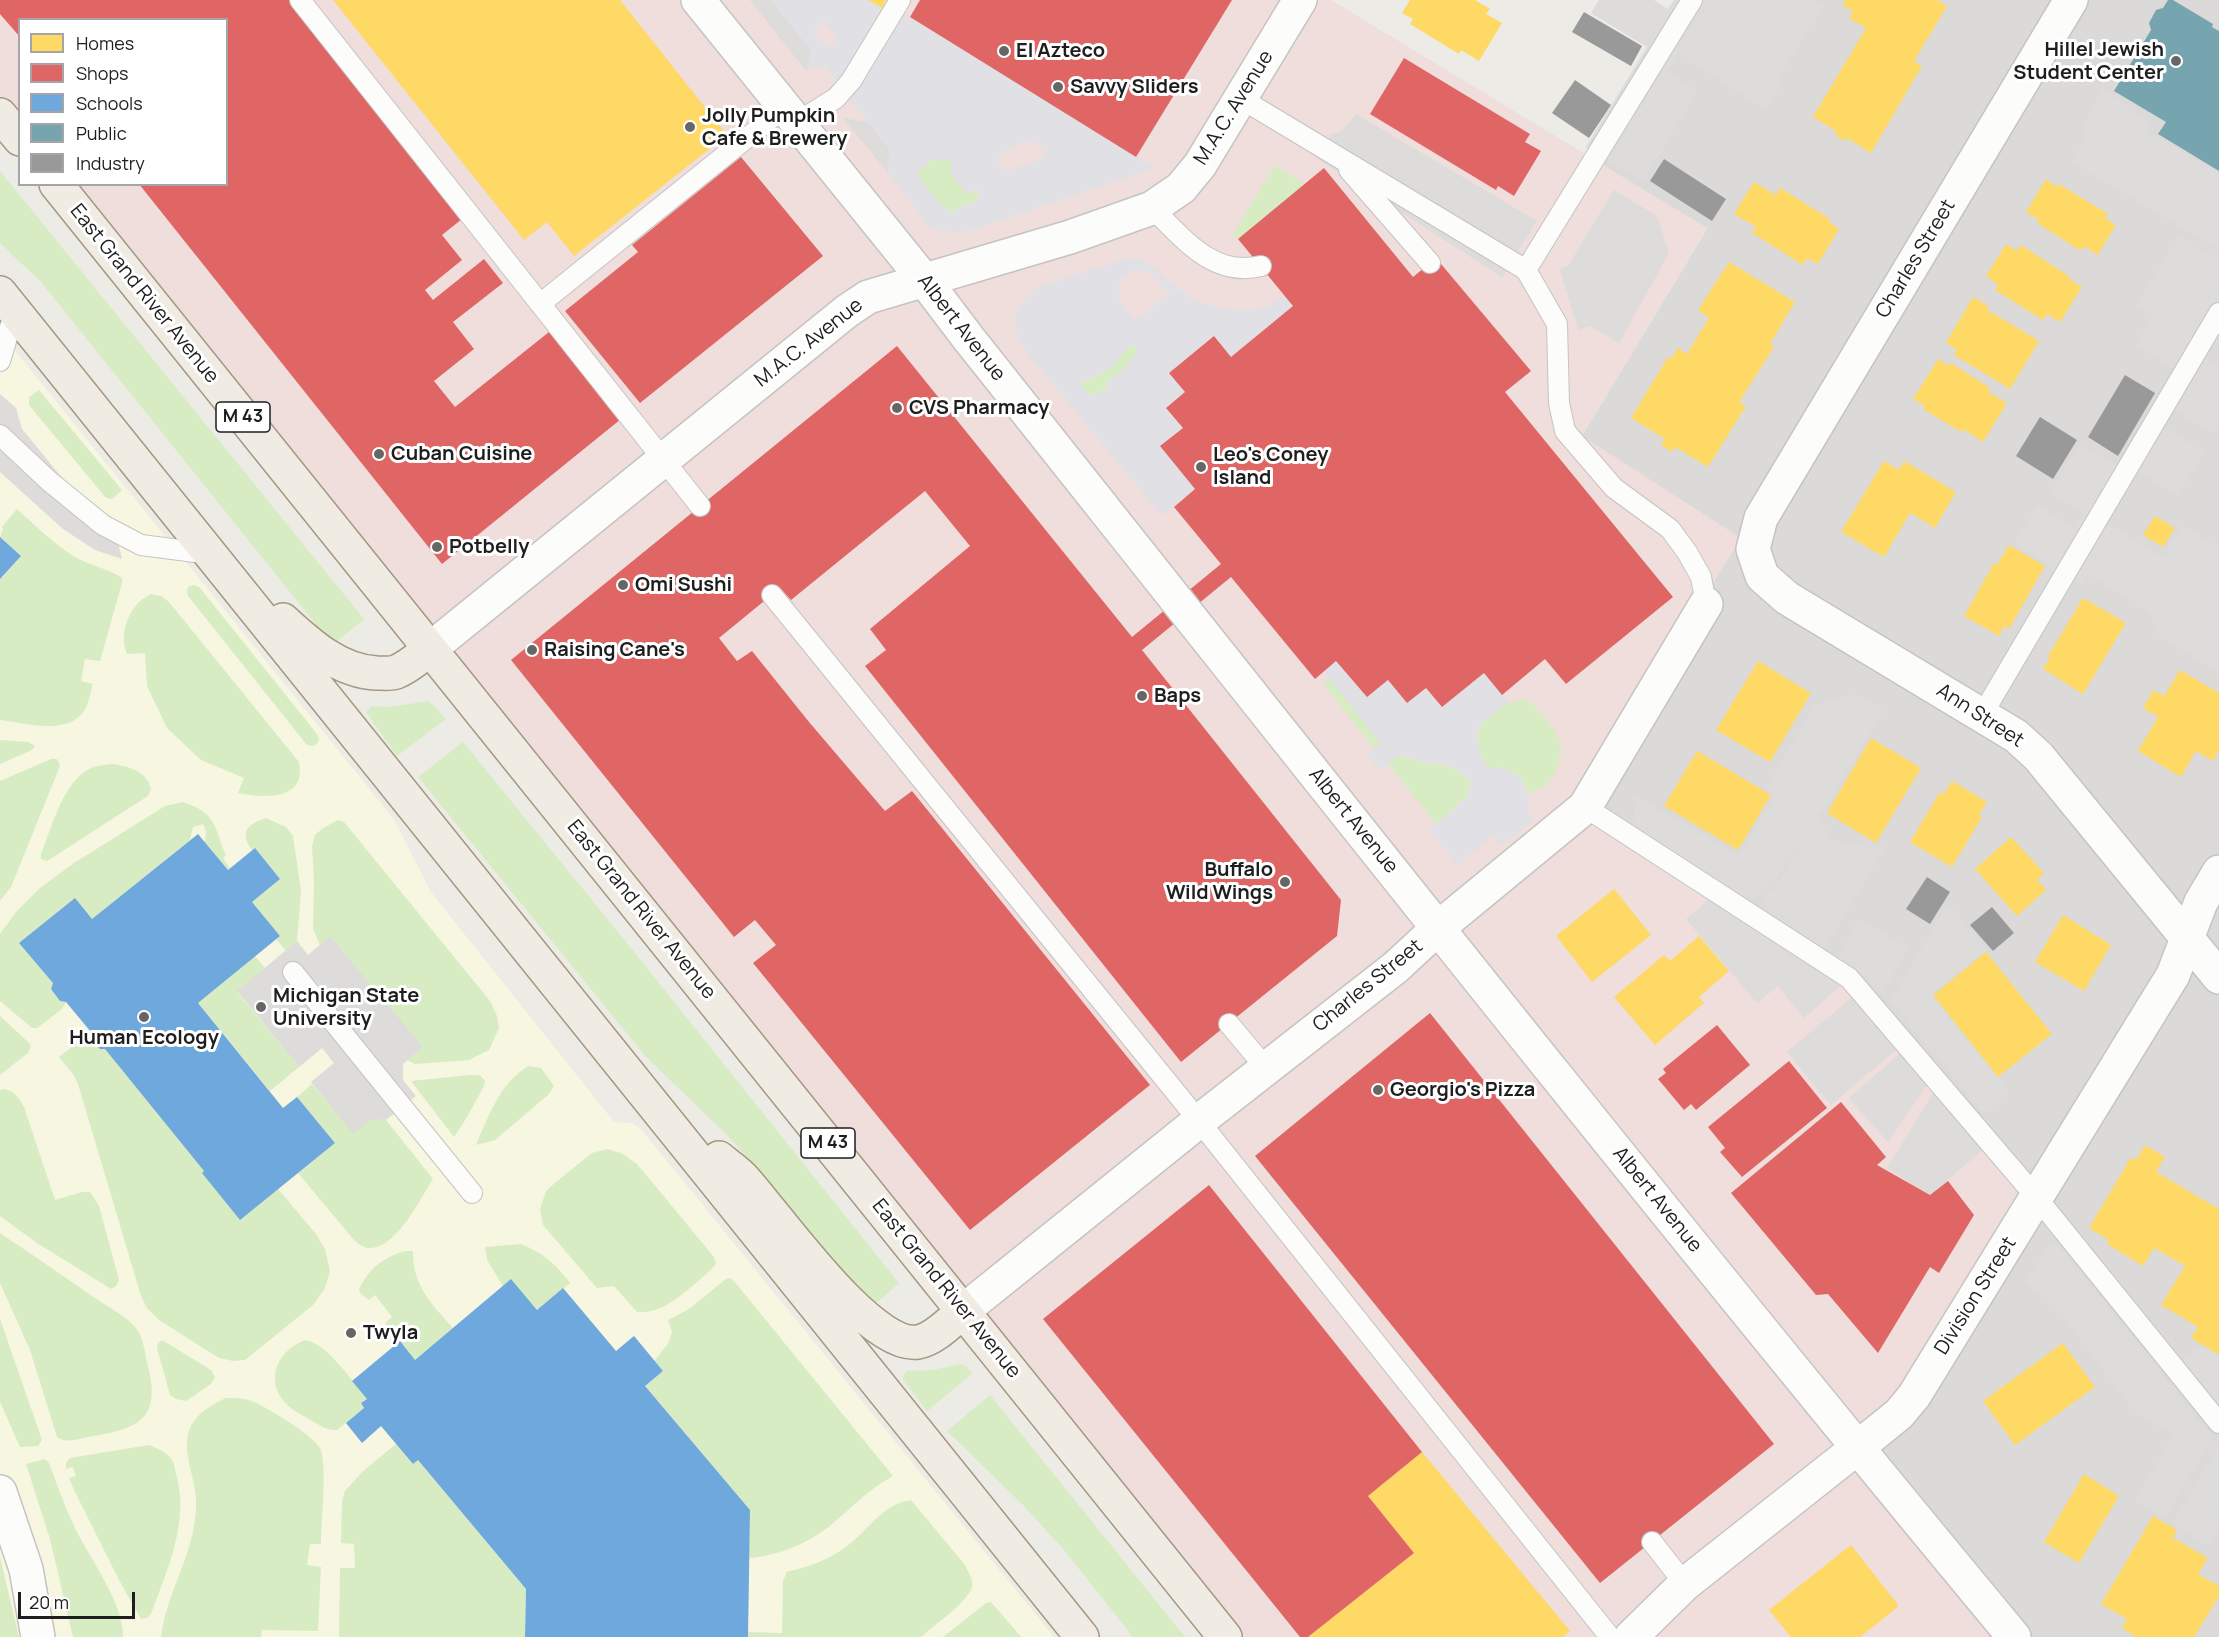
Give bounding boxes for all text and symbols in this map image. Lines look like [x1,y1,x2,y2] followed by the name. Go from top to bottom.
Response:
[18,18,228,186] legend
[76,31,134,55] text: Homes
[2013,38,2164,85] place label: Hillel Jewish Student Center
[1016,39,1105,63] place label: El Azteco
[997,44,1011,58] marker: El Azteco
[1189,46,1279,170] street label: M.A.C. Avenue
[2169,54,2183,68] marker: Hillel Jewish Student Center
[76,61,128,85] text: Shops
[1070,75,1199,99] place label: Savvy Sliders
[1051,80,1065,94] marker: Savvy Sliders
[76,91,143,115] text: Schools
[702,104,847,151] place label: Jolly Pumpkin Cafe & Brewery
[683,120,697,134] marker: Jolly Pumpkin Cafe & Brewery
[76,121,127,145] text: Public
[76,151,145,175] text: Industry
[1871,195,1961,323] street label: Charles Street
[64,200,224,388] street label: East Grand River Avenue
[912,270,1010,386] street label: Albert Avenue
[750,293,868,393] street label: M.A.C. Avenue
[909,396,1050,420] place label: CVS Pharmacy
[890,401,904,415] marker: CVS Pharmacy
[216,402,270,432] road number: M 43
[391,442,532,466] place label: Cuban Cuisine
[1213,443,1328,490] place label: Leo's Coney Island
[372,447,386,461] marker: Cuban Cuisine
[1194,460,1208,474] marker: Leo's Coney Island
[449,535,529,559] place label: Potbelly
[430,540,444,554] marker: Potbelly
[635,573,732,597] place label: Omi Sushi
[616,578,630,592] marker: Omi Sushi
[544,638,685,662] place label: Raising Cane's
[525,643,539,657] marker: Raising Cane's
[1932,679,2028,753] street label: Ann Street
[1154,684,1201,708] place label: Baps
[1135,689,1149,703] marker: Baps
[1303,763,1403,879] street label: Albert Avenue
[561,816,721,1004] street label: East Grand River Avenue
[1166,858,1273,905] place label: Buffalo Wild Wings
[1278,875,1292,889] marker: Buffalo Wild Wings
[1308,934,1428,1038] street label: Charles Street
[273,984,419,1031] place label: Michigan State University
[254,1000,268,1014] marker: Michigan State University
[137,1010,151,1024] marker: Human Ecology
[69,1026,219,1050] place label: Human Ecology
[1390,1078,1535,1102] place label: Georgio's Pizza
[1371,1083,1385,1097] marker: Georgio's Pizza
[801,1128,855,1158] road number: M 43
[1607,1142,1707,1258] street label: Albert Avenue
[866,1195,1026,1383] street label: East Grand River Avenue
[1930,1233,2022,1359] street label: Division Street
[363,1321,418,1345] place label: Twyla
[344,1326,358,1340] marker: Twyla
[21,1580,138,1618] scale bar
[29,1590,69,1614] text: 20 m

